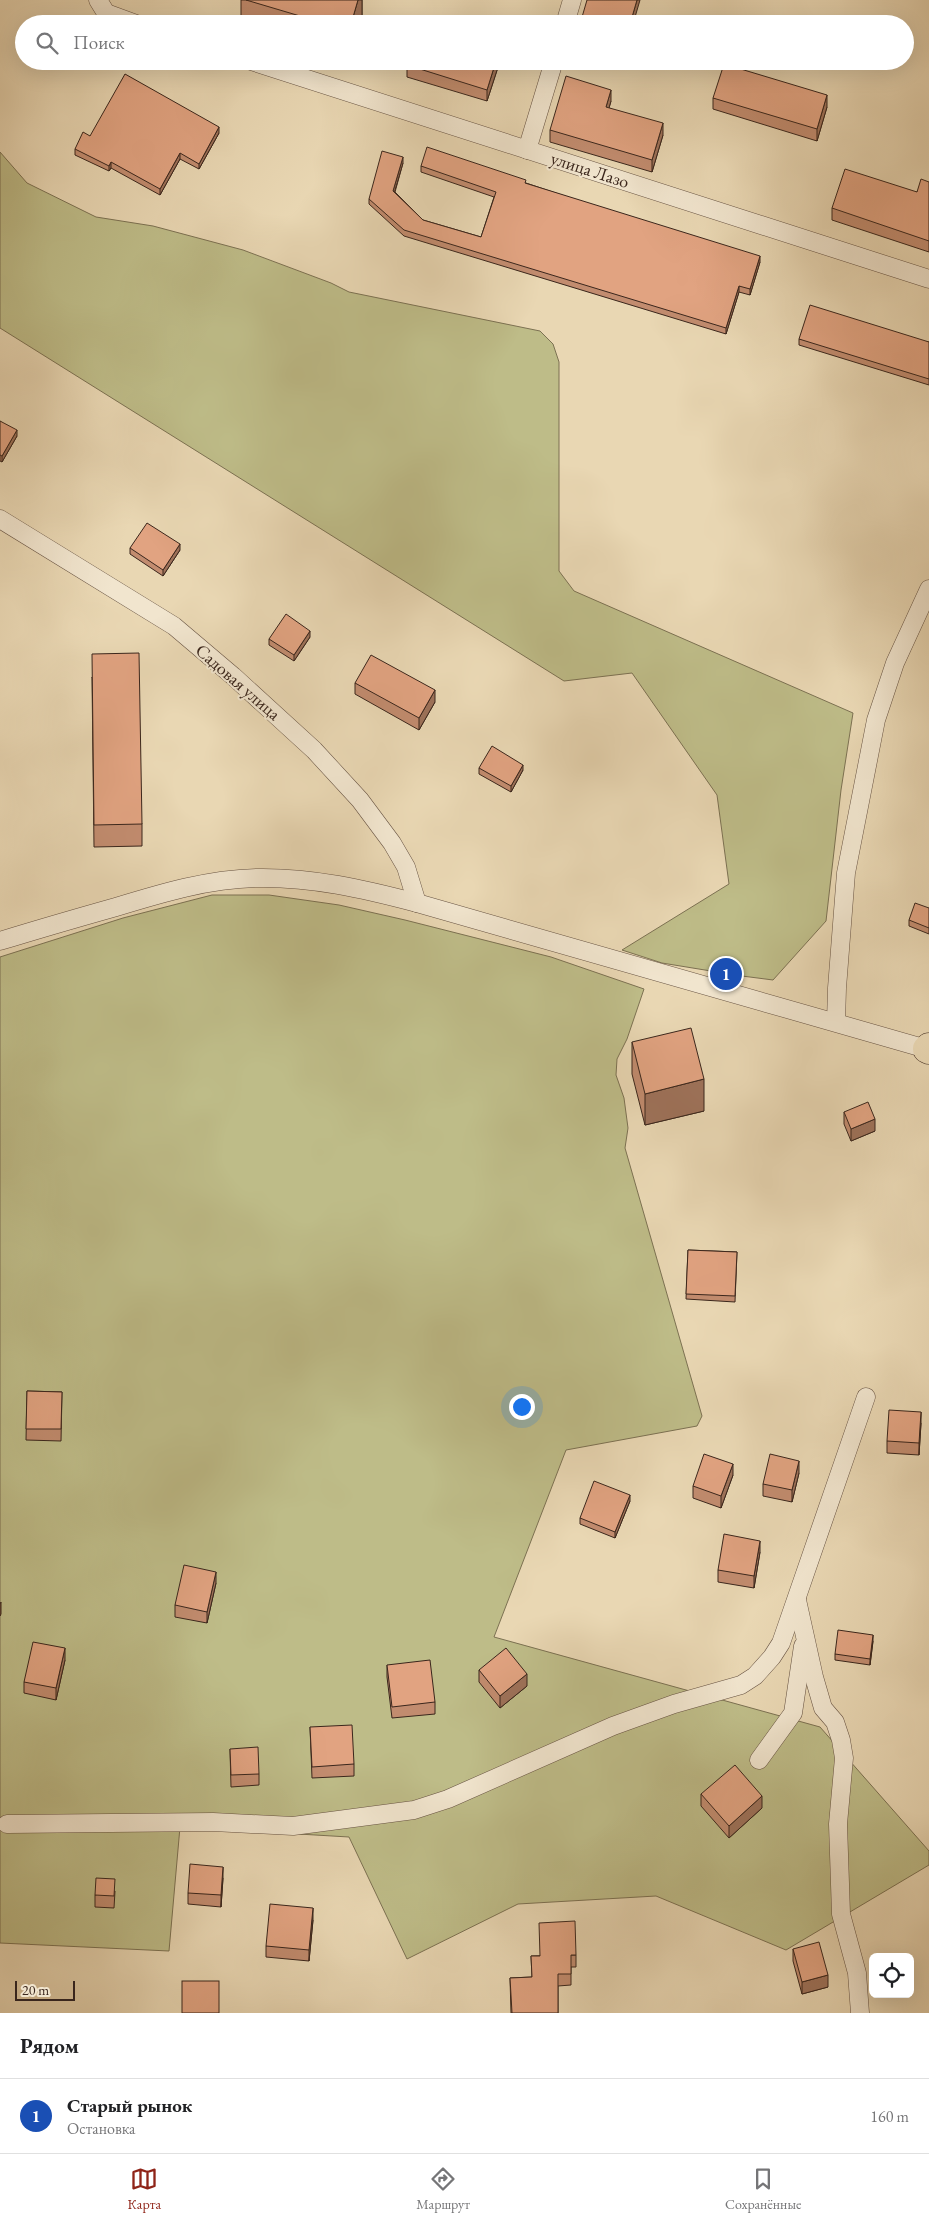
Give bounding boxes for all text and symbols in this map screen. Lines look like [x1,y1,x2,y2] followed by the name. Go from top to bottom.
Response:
[15,15,914,70] search box
[33,29,61,57] icon: search
[73,30,125,55] text: Поиск
[548,146,632,193] street label: улица Лазо
[191,638,286,725] street label: Садовая улица
[710,955,742,993] pin: 1
[509,1394,535,1420] your location
[869,1953,914,1998] map controls
[869,1953,914,1998] button: locate
[15,1978,75,2001] scale bar
[22,1981,49,1999] text: 20 m
[20,2032,79,2059] text: Рядом
[67,2093,192,2118] text: Старый рынок
[32,2106,40,2127] text: 1
[870,2106,909,2127] text: 160 m
[67,2118,136,2139] text: Остановка
[128,2165,161,2213] tab: Карта
[416,2165,470,2213] tab: Маршрут
[725,2165,801,2213] tab: Сохранённые

